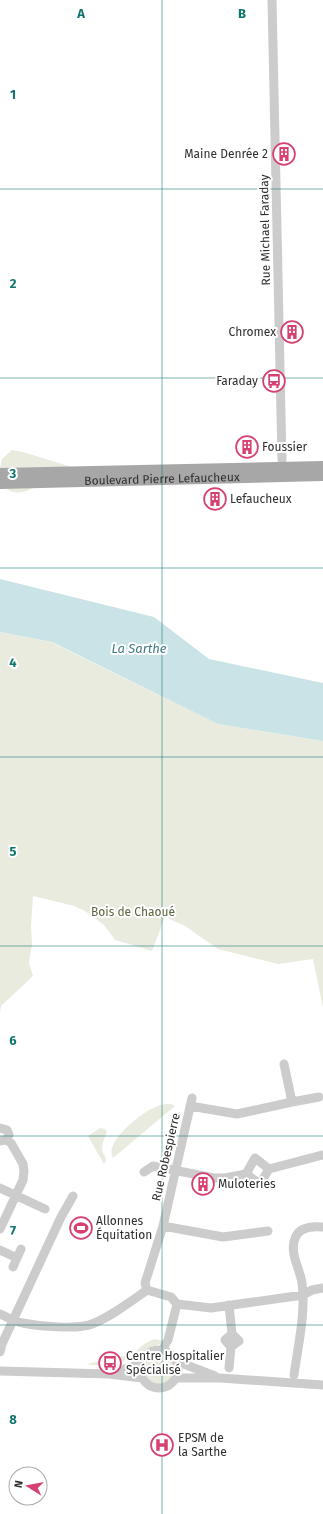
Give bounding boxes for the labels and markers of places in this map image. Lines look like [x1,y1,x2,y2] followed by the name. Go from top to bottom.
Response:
[271,141,297,167] building icon: Maine Denrée 2
[184,147,268,161] place label: Maine Denrée 2
[279,319,305,345] building icon: Chromex
[229,325,276,339] place label: Chromex
[261,368,287,394] bus stop icon: Faraday
[216,374,258,388] place label: Faraday
[234,434,260,460] building icon: Foussier
[262,440,307,454] place label: Foussier
[202,486,228,512] building icon: Lefaucheux
[230,492,292,506] place label: Lefaucheux
[190,1171,216,1197] building icon: Muloteries
[218,1177,276,1191] place label: Muloteries
[96,1214,152,1242] place label: Allonnes Équitation
[68,1215,94,1241] sports icon: Allonnes Équitation
[126,1349,225,1377] place label: Centre Hospitalier Spécialisé
[97,1350,123,1376] bus stop icon: Centre Hospitalier Spécialisé
[178,1431,227,1459] place label: EPSM de la Sarthe
[149,1432,175,1458] hospital icon: EPSM de la Sarthe

